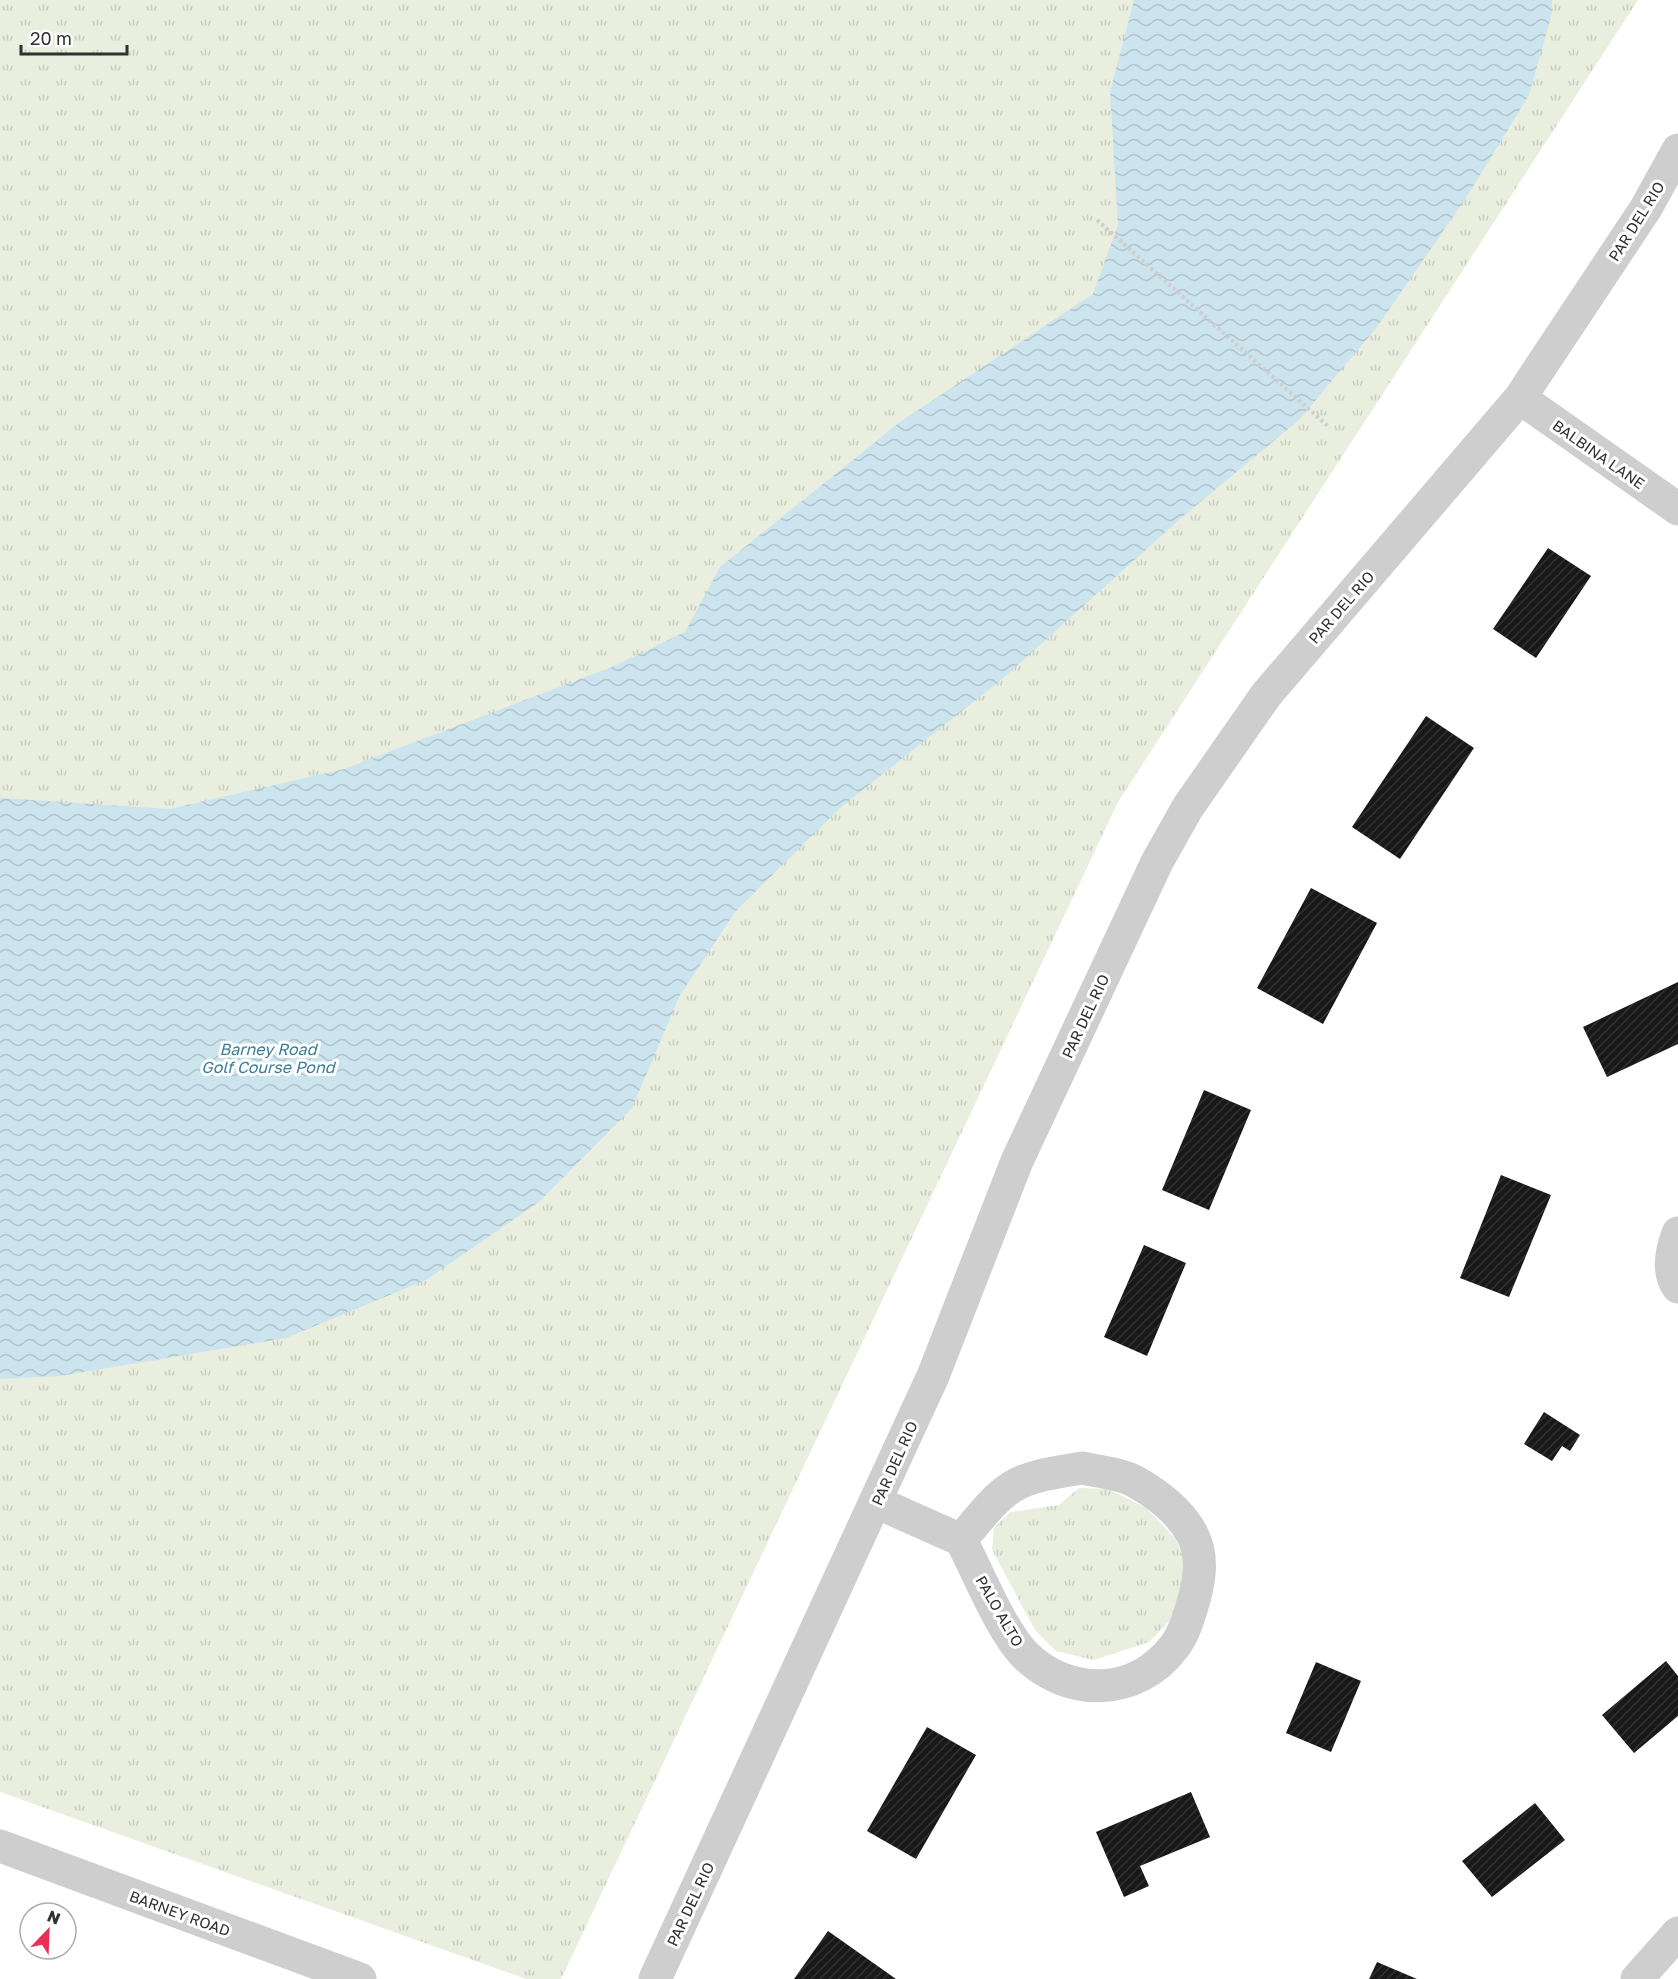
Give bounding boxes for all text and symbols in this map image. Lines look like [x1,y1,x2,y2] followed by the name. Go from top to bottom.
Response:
[21,18,128,56] scale bar
[30,27,72,49] text: 20 m
[1604,178,1668,264] street label: PAR DEL RIO
[1550,416,1648,492] street label: BALBINA LANE
[1304,567,1378,647] street label: PAR DEL RIO
[1058,971,1112,1061] street label: PAR DEL RIO
[201,1039,337,1077] water label: Barney Road Golf Course Pond
[867,1418,921,1508] street label: PAR DEL RIO
[972,1572,1028,1650] street label: PALO ALTO
[663,1859,717,1949] street label: PAR DEL RIO
[127,1886,233,1940] street label: BARNEY ROAD
[18,1901,78,1961] north arrow
[44,1906,63,1929] text: N

